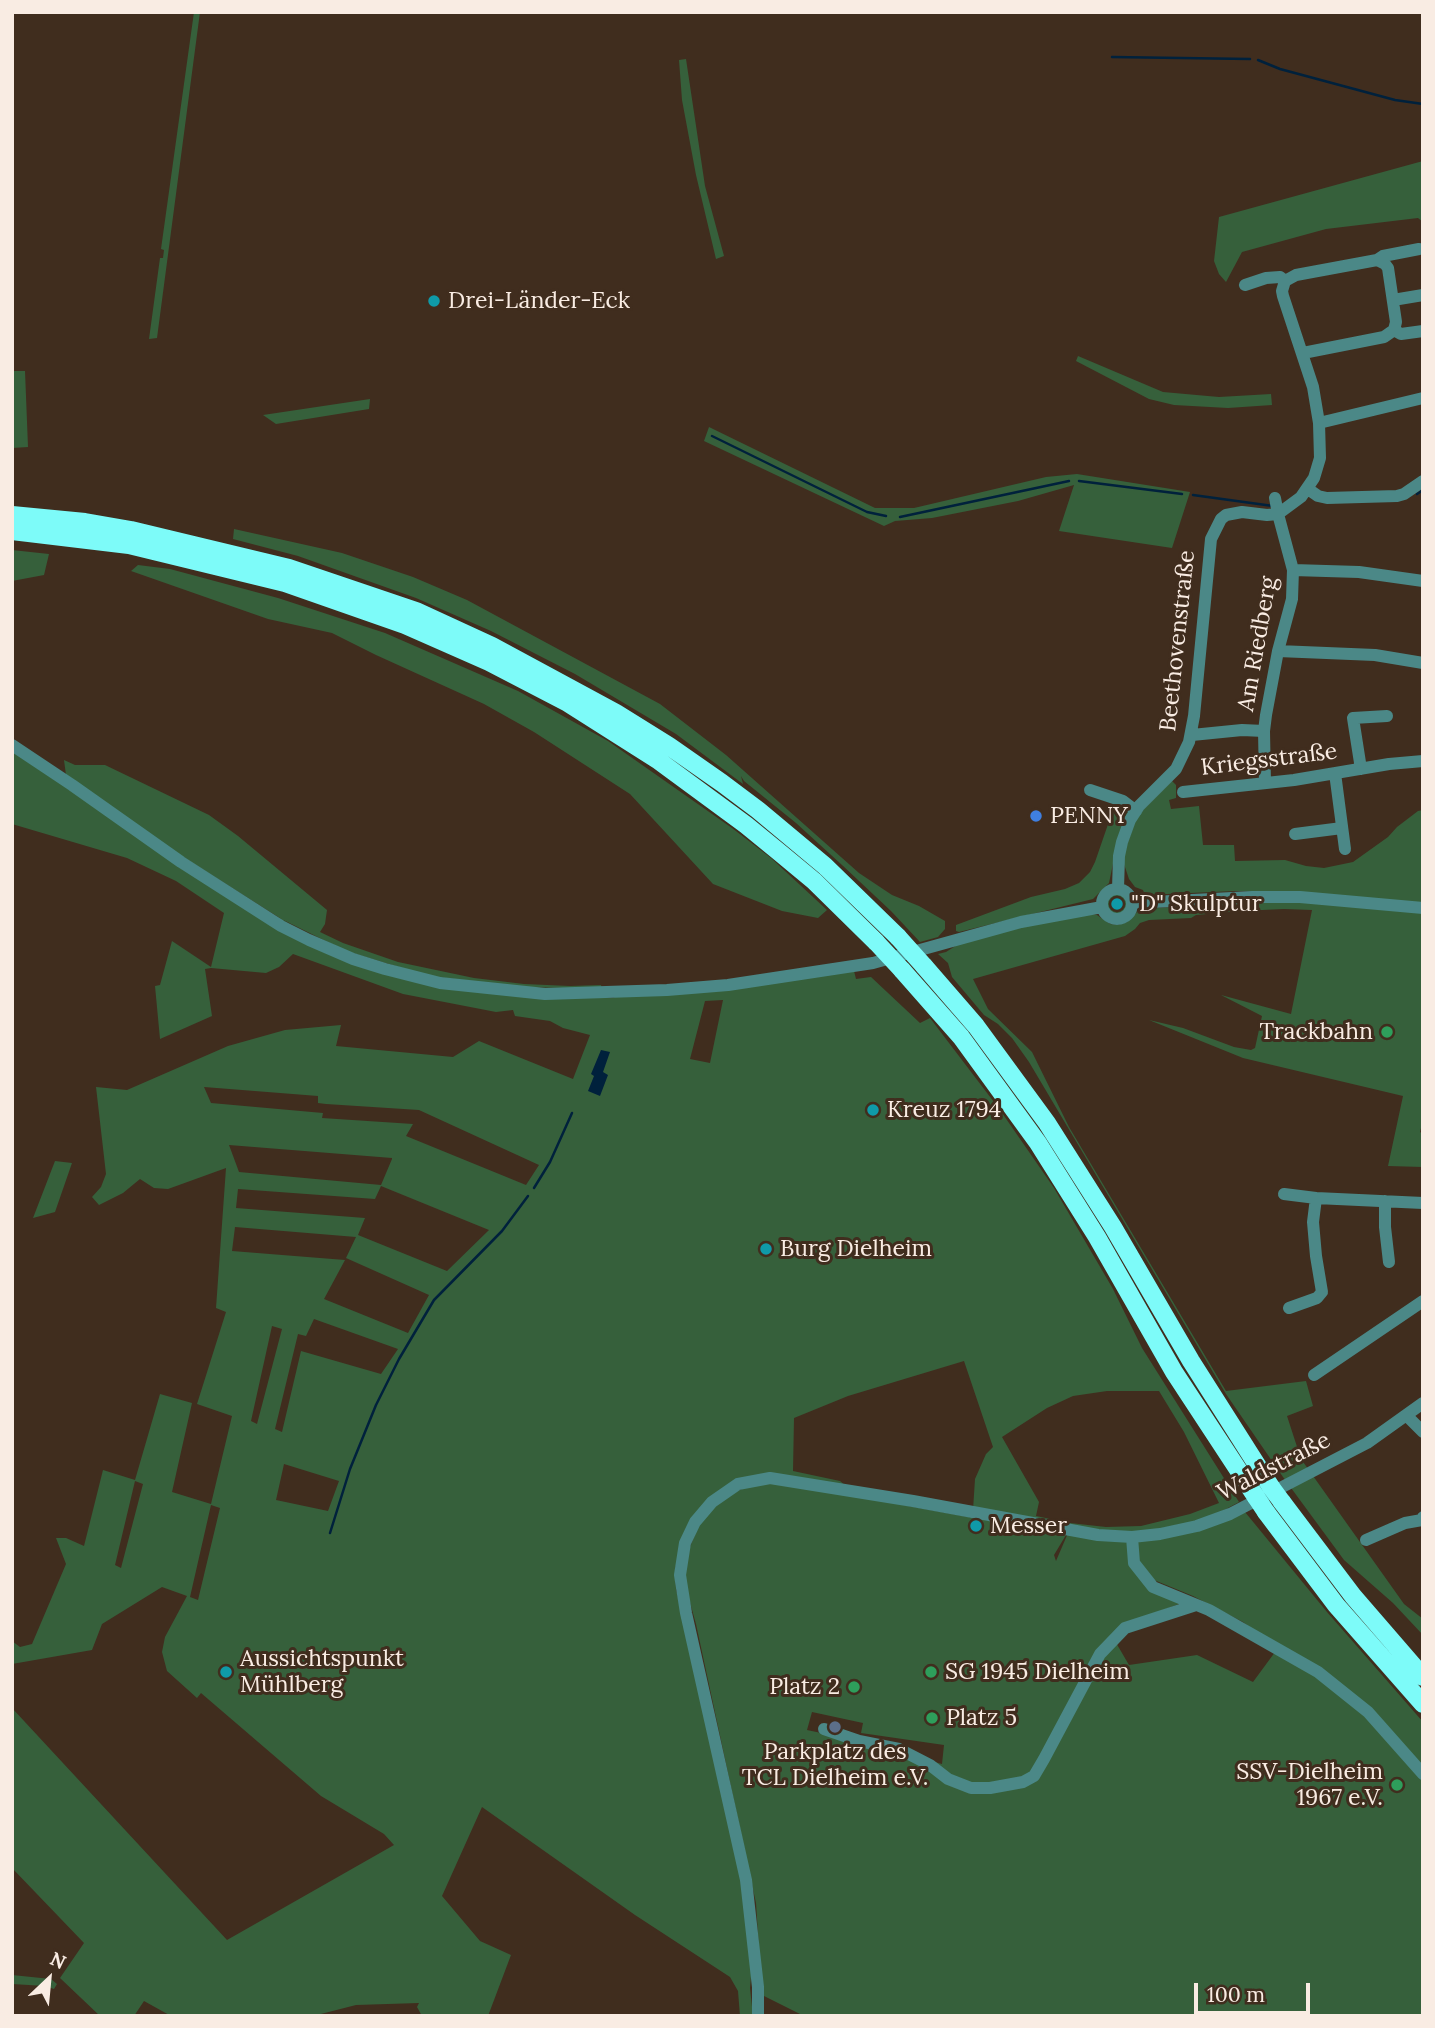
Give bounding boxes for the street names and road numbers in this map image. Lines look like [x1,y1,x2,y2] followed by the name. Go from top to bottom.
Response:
[1155,549,1201,733] street label: Beethovenstraße
[1233,574,1283,714] street label: Am Riedberg
[1199,738,1339,782] street label: Kriegsstraße
[1213,1427,1335,1507] street label: Waldstraße

